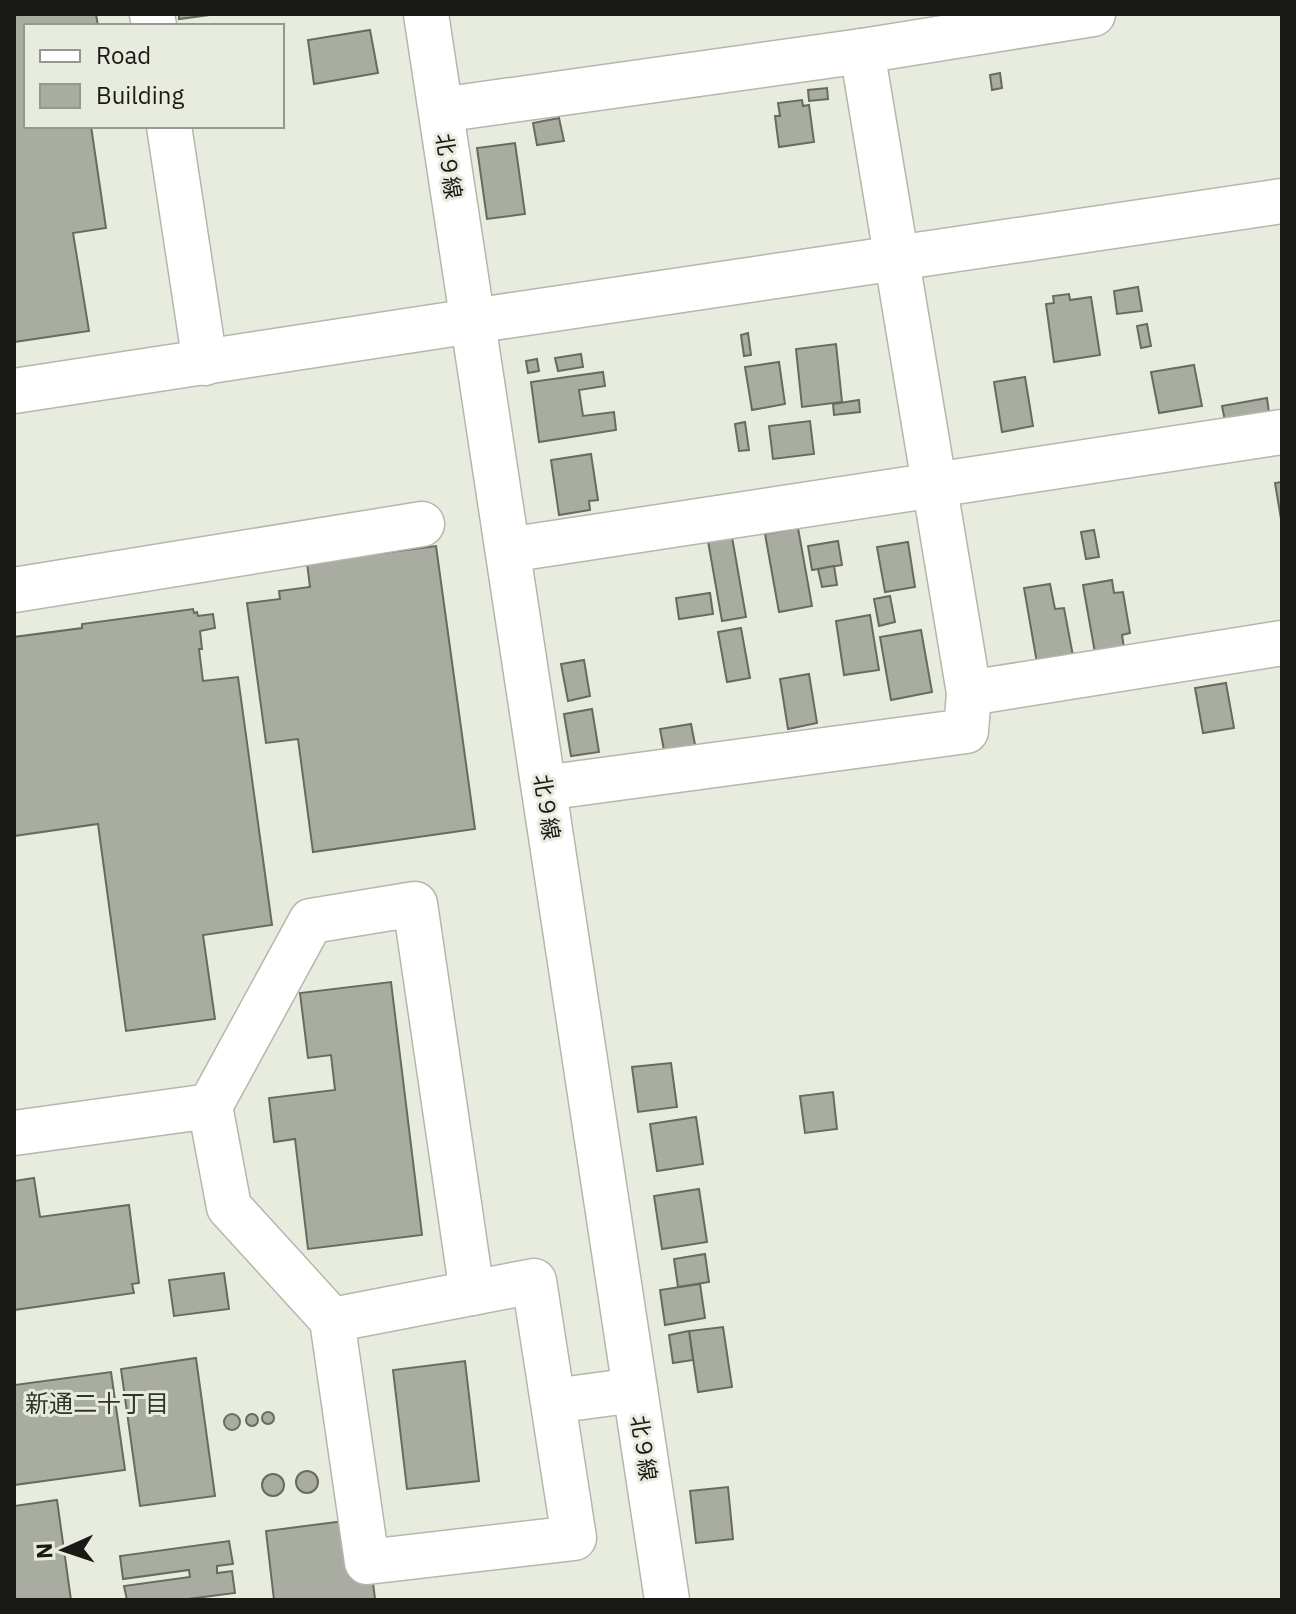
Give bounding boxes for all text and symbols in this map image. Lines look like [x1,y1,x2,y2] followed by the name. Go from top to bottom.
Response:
[24,24,284,128] legend
[96,39,151,71] text: Road
[96,79,184,111] text: Building
[430,131,469,201] street label: 北９線
[528,772,567,842] street label: 北９線
[25,1387,169,1419] district label: 新通二十丁目
[625,1413,664,1483] street label: 北９線
[24,1510,104,1590] north arrow
[29,1542,58,1560] text: N

